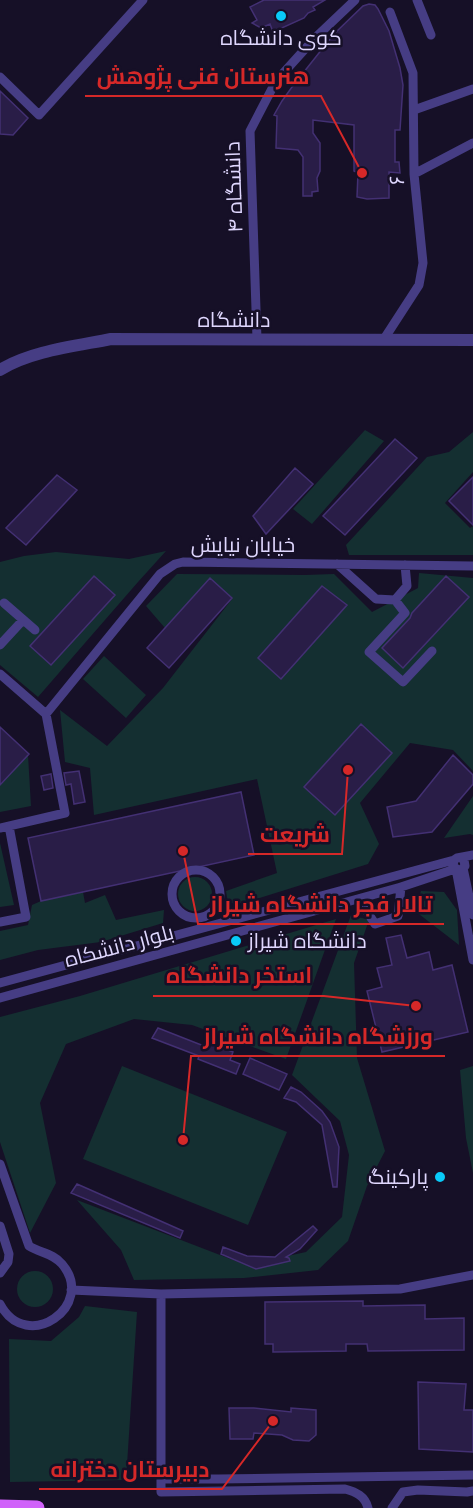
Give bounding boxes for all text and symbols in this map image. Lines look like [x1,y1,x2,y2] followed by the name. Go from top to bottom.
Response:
[274,9,288,23] marker: کوی دانشگاه
[220,25,342,51] place label: کوی دانشگاه
[85,56,321,96] callout: هنرستان فنی پژوهش
[97,63,309,92] text: هنرستان فنی پژوهش
[219,141,248,233] street label: ۴ دانشگاه
[384,174,409,186] street label: ۶
[198,307,270,332] street label: دانشگاه
[191,532,295,558] street label: خیابان نیایش
[248,814,342,854] callout: شریعت
[260,821,330,848] text: شریعت
[198,884,444,924] callout: تالار فجر دانشگاه شیراز
[209,891,433,918] text: تالار فجر دانشگاه شیراز
[62,919,176,972] street label: بلوار دانشکاه
[247,928,367,953] place label: دانشگاه شیراز
[229,934,243,948] marker: دانشگاه شیراز
[153,956,324,996] callout: استخر دانشگاه
[166,962,312,989] text: استخر دانشگاه
[191,1016,445,1056] callout: ورزشگاه دانشگاه شیراز
[202,1023,433,1050] text: ورزشگاه دانشگاه شیراز
[368,1164,428,1191] place label: پارکینگ
[433,1170,447,1184] marker: پارکینگ
[39,1449,222,1489] callout: دبیرستان دخترانه
[51,1456,209,1483] text: دبیرستان دخترانه

